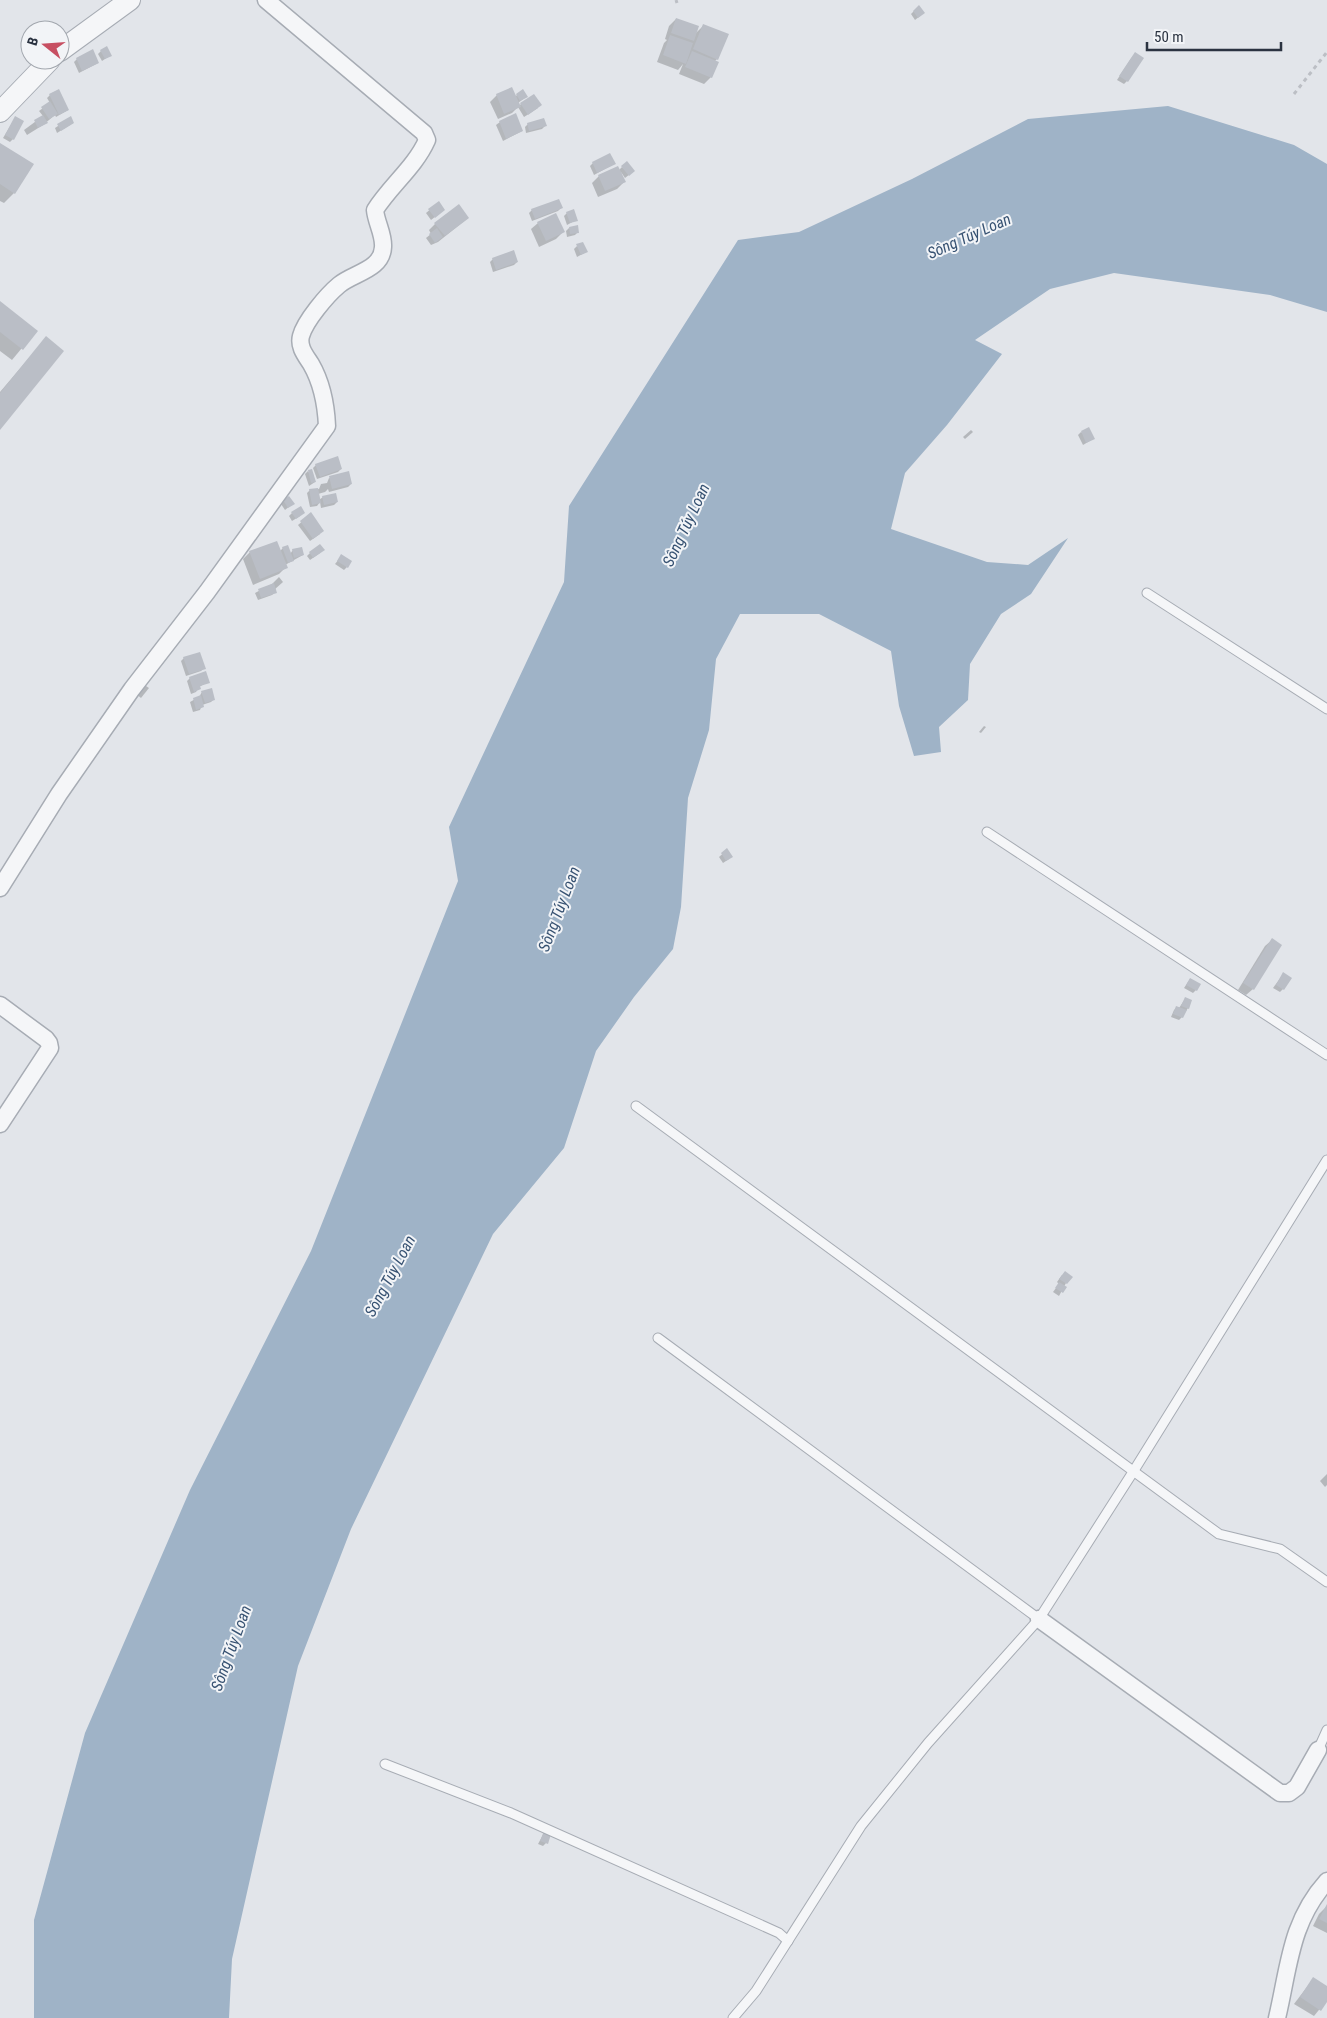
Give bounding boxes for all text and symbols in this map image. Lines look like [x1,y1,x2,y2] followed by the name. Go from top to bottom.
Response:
[20,20,70,70] north arrow
[1147,20,1281,52] scale bar
[1154,28,1184,46] text: 50 m
[24,35,41,47] text: B
[924,209,1014,263] water label: Sông Túy Loan
[658,480,714,570] water label: Sông Túy Loan
[534,864,584,954] water label: Sông Túy Loan
[361,1232,419,1320] water label: Sông Túy Loan
[207,1603,255,1693] water label: Sông Túy Loan

